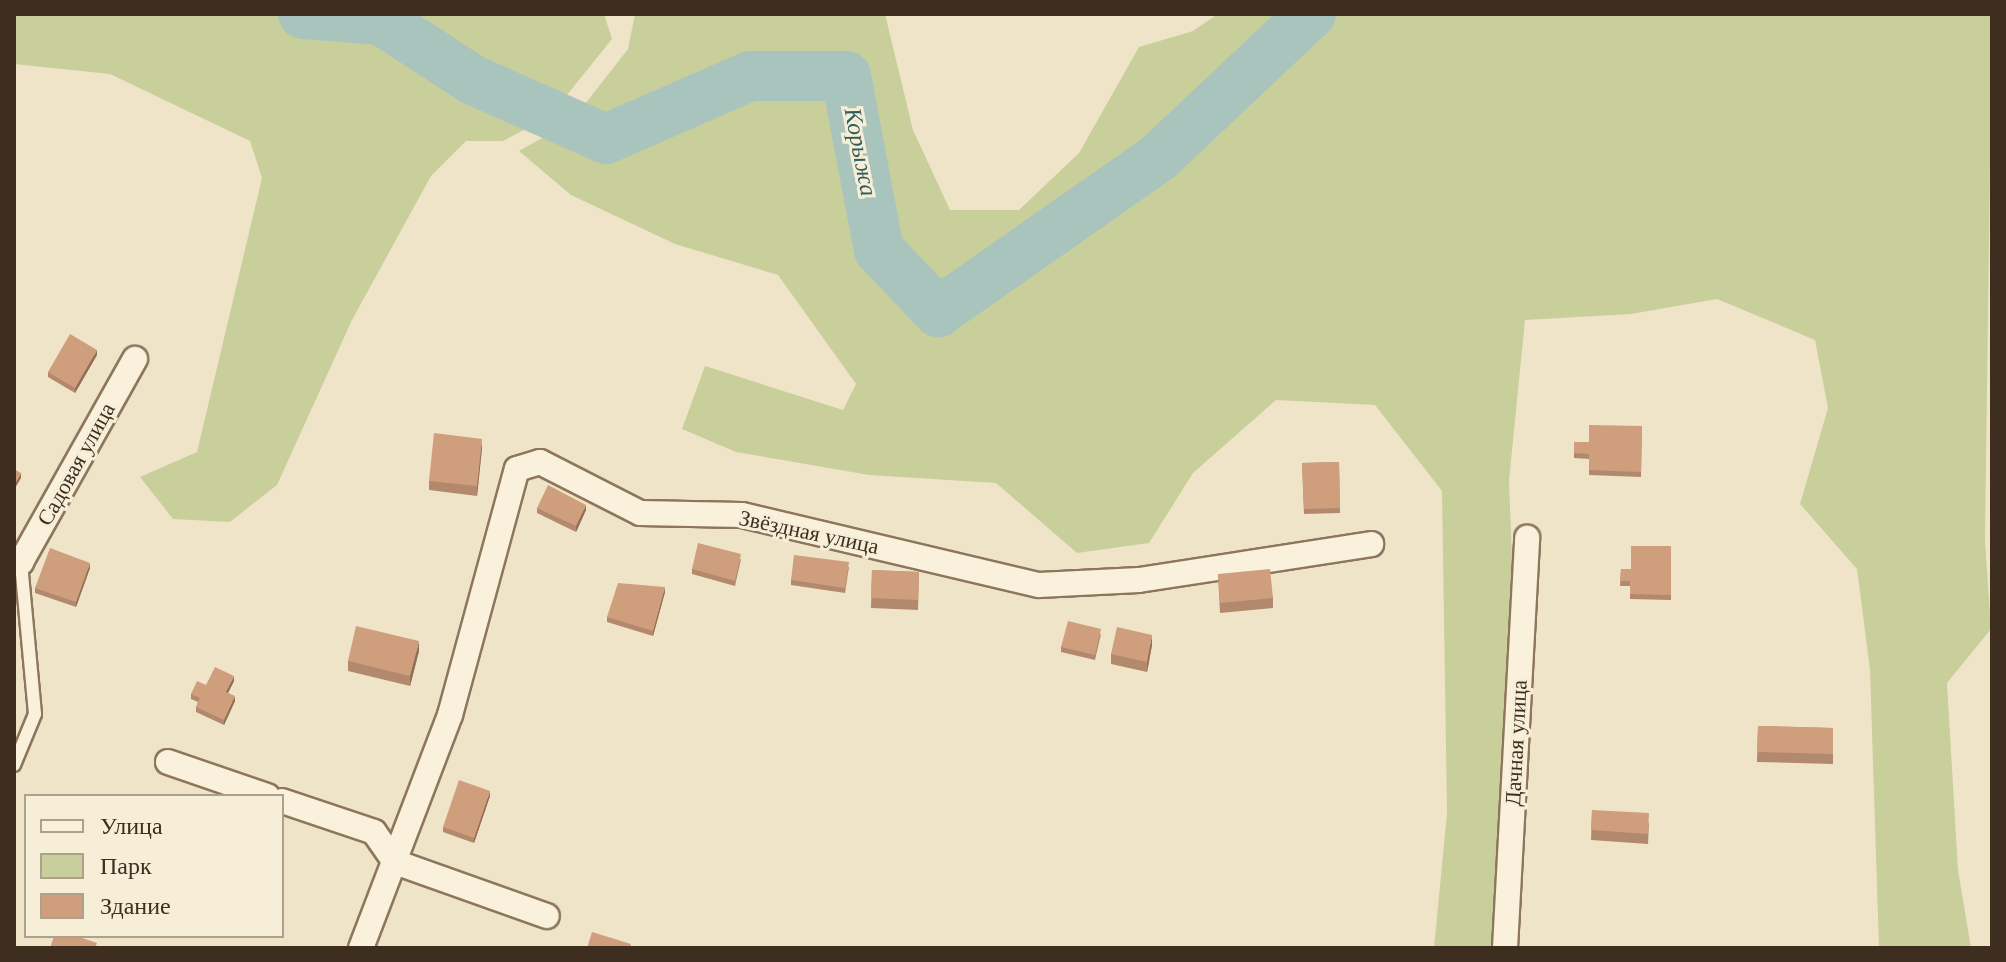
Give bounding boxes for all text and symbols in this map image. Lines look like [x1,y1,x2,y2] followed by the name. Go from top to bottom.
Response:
[837,105,883,199] water label: Корыжа
[31,398,121,530] street label: Садовая улица
[737,504,881,560] street label: Звёздная улица
[1500,679,1532,807] street label: Дачная улица
[24,794,284,938] legend
[100,813,163,839] text: Улица
[100,853,152,879] text: Парк
[100,893,171,919] text: Здание

